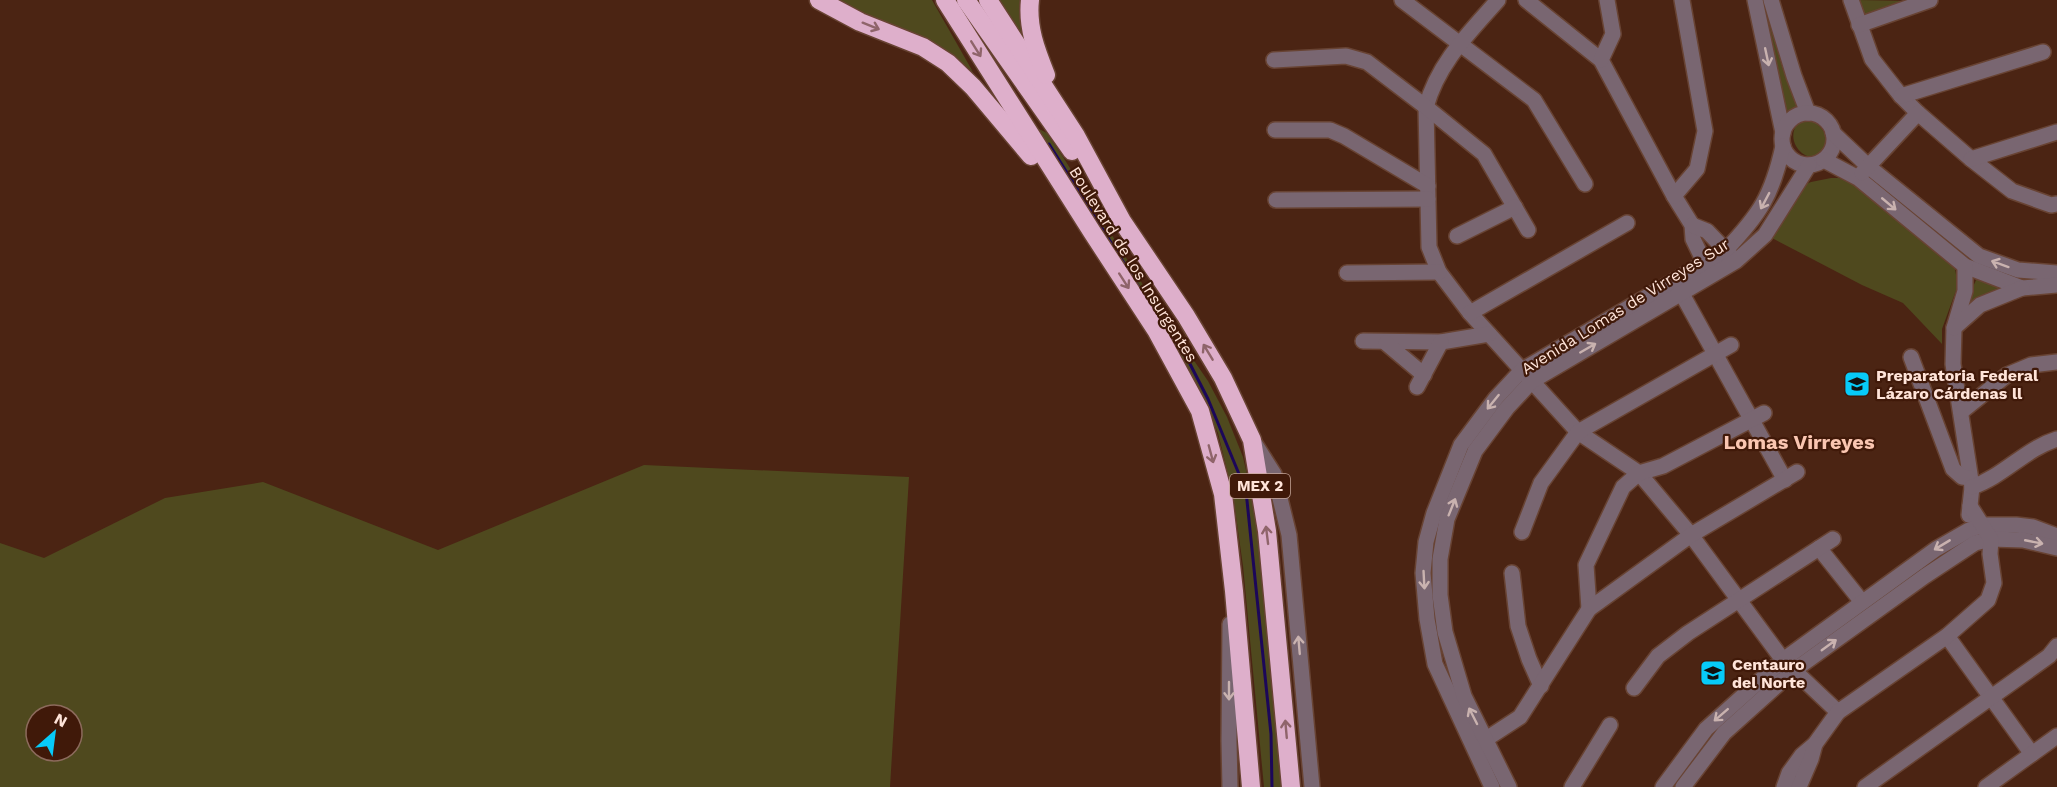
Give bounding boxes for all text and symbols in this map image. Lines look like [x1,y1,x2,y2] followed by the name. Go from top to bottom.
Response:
[861,22,880,33] one-way arrow
[970,41,982,57] one-way arrow
[1762,47,1773,67] one-way arrow
[1065,163,1202,365] street label: Boulevard de los Insurgentes
[1759,192,1770,210] one-way arrow
[1881,197,1897,210] one-way arrow
[1518,234,1733,378] street label: Avenida Lomas de Virreyes Sur
[1991,257,2010,268] one-way arrow
[1117,273,1130,290] one-way arrow
[1579,342,1597,353] one-way arrow
[1201,344,1213,361] one-way arrow
[1876,366,2039,403] place label: Preparatoria Federal Lázaro Cárdenas ll
[1842,369,1872,399] school or university icon: Preparatoria Federal Lázaro Cárdenas ll
[1487,394,1500,410] one-way arrow
[1723,430,1875,454] district label: Lomas Virreyes
[1206,444,1218,463] one-way arrow
[1230,474,1290,498] road number: MEX 2
[1447,498,1458,516] one-way arrow
[1261,525,1272,545] one-way arrow
[2023,537,2043,548] one-way arrow
[1934,540,1951,552] one-way arrow
[1419,569,1430,589] one-way arrow
[1293,636,1304,656] one-way arrow
[1821,639,1837,651] one-way arrow
[1732,655,1805,692] place label: Centauro del Norte
[1698,658,1728,688] school or university icon: Centauro del Norte
[1223,681,1235,701] one-way arrow
[24,703,84,763] north arrow
[1467,707,1479,725] one-way arrow
[1714,708,1729,722] one-way arrow
[51,709,71,731] text: N
[1280,719,1291,739] one-way arrow

